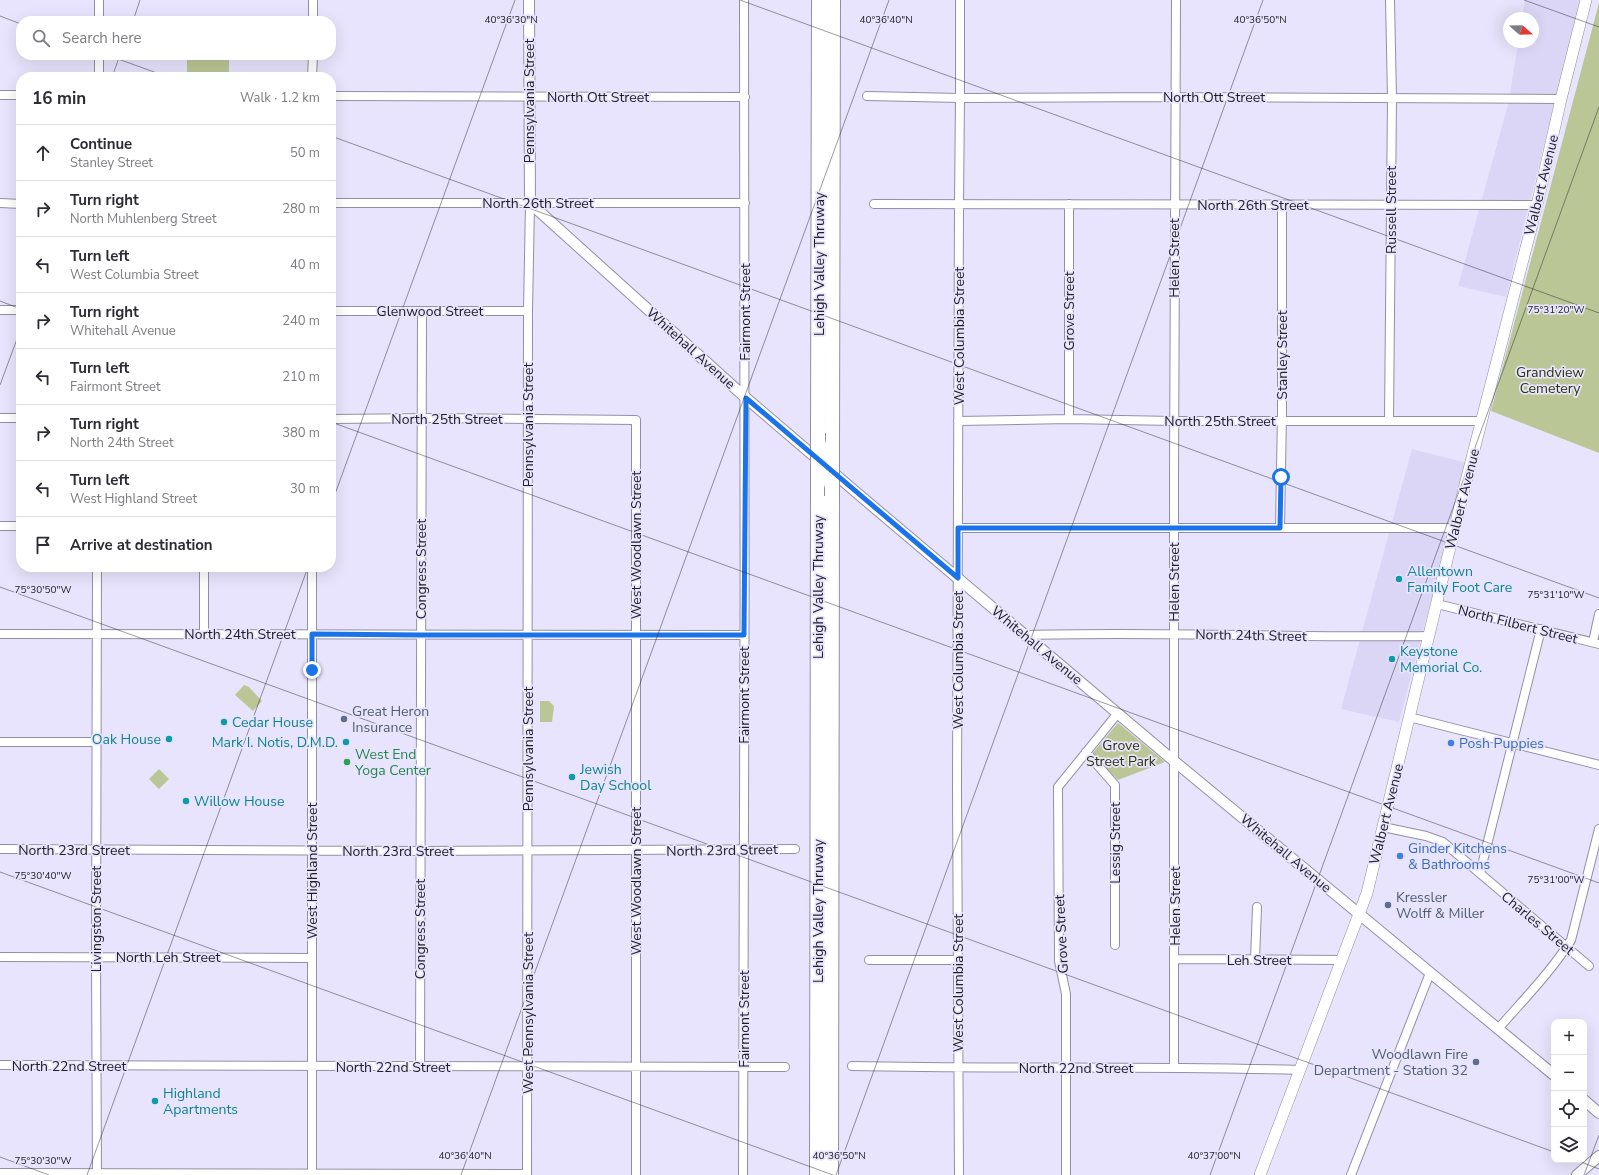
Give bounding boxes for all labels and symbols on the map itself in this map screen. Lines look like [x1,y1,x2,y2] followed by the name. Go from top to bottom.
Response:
[1503,12,1539,48] north arrow
[484,13,538,27] text: 40°36'30"N
[859,13,913,27] text: 40°36'40"N
[1233,13,1287,27] text: 40°36'50"N
[520,39,539,163] street label: Pennsylvania Street
[547,88,649,107] street label: North Ott Street
[1163,88,1265,107] street label: North Ott Street
[1520,133,1563,238] street label: Walbert Avenue
[1382,166,1401,254] street label: Russell Street
[810,191,829,336] street label: Lehigh Valley Thruway
[482,194,594,213] street label: North 26th Street
[1197,196,1309,215] street label: North 26th Street
[1165,218,1184,298] street label: Helen Street
[736,263,755,361] street label: Fairmont Street
[950,267,969,405] street label: West Columbia Street
[1060,271,1079,351] street label: Grove Street
[377,302,483,321] street label: Glenwood Street
[642,303,739,394] street label: Whitehall Avenue
[1528,303,1584,317] text: 75°31'20"W
[1273,310,1292,400] street label: Stanley Street
[519,363,538,487] street label: Pennsylvania Street
[1516,363,1584,398] park label: Grandview Cemetery
[391,410,503,429] street label: North 25th Street
[1164,412,1276,431] street label: North 25th Street
[1441,447,1484,552] street label: Walbert Avenue
[1272,468,1290,486] route start
[627,471,646,619] street label: West Woodlawn Street
[809,514,828,659] street label: Lehigh Valley Thruway
[412,519,431,619] street label: Congress Street
[1165,542,1184,622] street label: Helen Street
[1407,562,1512,597] place label: Allentown Family Foot Care
[1394,574,1404,584] marker: Allentown Family Foot Care
[15,583,71,597] text: 75°30'50"W
[1528,588,1584,602] text: 75°31'10"W
[949,591,968,729] street label: West Columbia Street
[1456,600,1580,649] street label: North Filbert Street
[987,602,1086,689] street label: Whitehall Avenue
[184,625,296,644] street label: North 24th Street
[1195,625,1307,646] street label: North 24th Street
[1400,642,1482,677] place label: Keystone Memorial Co.
[735,646,754,744] street label: Fairmont Street
[1387,654,1397,664] marker: Keystone Memorial Co.
[303,661,321,679] route end
[519,687,538,811] street label: Pennsylvania Street
[352,702,429,737] place label: Great Heron Insurance
[232,713,313,732] place label: Cedar House
[339,714,349,724] marker: Great Heron Insurance
[219,717,229,727] marker: Cedar House
[92,730,161,749] place label: Oak House
[212,733,338,752] place label: Mark I. Notis, D.M.D.
[164,734,174,744] marker: Oak House
[1459,734,1544,753] place label: Posh Puppies
[1086,736,1157,771] park label: Grove Street Park
[341,737,351,747] marker: Mark I. Notis, D.M.D.
[1446,738,1456,748] marker: Posh Puppies
[354,745,431,780] place label: West End Yoga Center
[342,757,352,767] marker: West End Yoga Center
[579,760,652,795] place label: Jewish Day School
[1365,762,1408,867] street label: Walbert Avenue
[567,772,577,782] marker: Jewish Day School
[194,792,284,811] place label: Willow House
[181,796,191,806] marker: Willow House
[1106,802,1125,884] street label: Lessig Street
[303,803,322,939] street label: West Highland Street
[627,807,646,955] street label: West Woodlawn Street
[1236,810,1335,897] street label: Whitehall Avenue
[809,838,828,983] street label: Lehigh Valley Thruway
[1408,839,1507,874] place label: Ginder Kitchens & Bathrooms
[666,840,778,861] street label: North 23rd Street
[18,841,130,860] street label: North 23rd Street
[342,842,454,861] street label: North 23rd Street
[1395,851,1405,861] marker: Ginder Kitchens & Bathrooms
[87,866,106,972] street label: Livingston Street
[1166,866,1185,946] street label: Helen Street
[15,869,71,883] text: 75°30'40"W
[1528,873,1584,887] text: 75°31'00"W
[411,879,430,979] street label: Congress Street
[1497,887,1578,960] street label: Charles Street
[1396,888,1484,923] place label: Kressler Wolff & Miller
[1050,894,1073,974] street label: Grove Street
[1383,900,1393,910] marker: Kressler Wolff & Miller
[949,914,968,1052] street label: West Columbia Street
[519,932,538,1094] street label: West Pennsylvania Street
[116,948,220,967] street label: North Leh Street
[1227,951,1291,970] street label: Leh Street
[735,970,754,1068] street label: Fairmont Street
[1314,1045,1468,1080] place label: Woodlawn Fire Department - Station 32
[12,1057,126,1076] street label: North 22nd Street
[1471,1057,1481,1067] marker: Woodlawn Fire Department - Station 32
[336,1058,450,1077] street label: North 22nd Street
[1019,1059,1133,1078] street label: North 22nd Street
[163,1084,238,1119] place label: Highland Apartments
[150,1096,160,1106] marker: Highland Apartments
[438,1149,492,1163] text: 40°36'40"N
[812,1149,866,1163] text: 40°36'50"N
[1187,1149,1241,1163] text: 40°37'00"N
[15,1154,71,1168] text: 75°30'30"W

